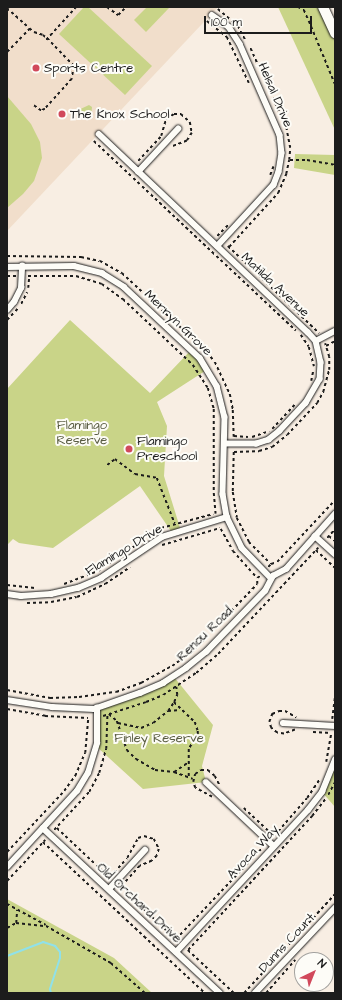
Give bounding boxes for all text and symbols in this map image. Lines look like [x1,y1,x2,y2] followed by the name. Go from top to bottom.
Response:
[206,8,314,34] scale bar
[211,14,242,31] text: 100 m
[44,60,133,76] place label: Sports Centre
[254,60,296,130] street label: Helsal Drive
[31,63,41,73] marker: Sports Centre
[70,106,169,122] place label: The Knox School
[57,109,67,119] marker: The Knox School
[238,250,312,320] street label: Matilda Avenue
[141,287,215,359] street label: Merryn Grove
[57,418,107,449] park label: Flamingo Reserve
[137,434,197,465] place label: Flamingo Preschool
[124,444,134,454] marker: Flamingo Preschool
[83,521,165,579] street label: Flamingo Drive
[174,603,236,665] street label: Renou Road
[114,730,204,746] park label: Finley Reserve
[224,822,282,882] street label: Avoca Way
[93,860,185,946] street label: Old Orchard Drive
[256,910,318,976] street label: Dunns Court
[294,952,334,992] north arrow
[314,956,329,971] text: N

